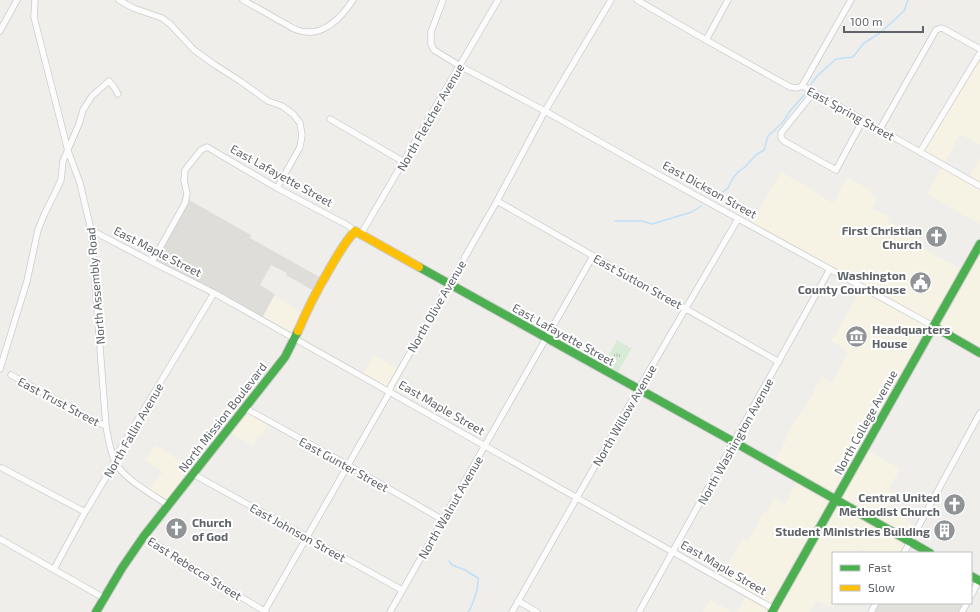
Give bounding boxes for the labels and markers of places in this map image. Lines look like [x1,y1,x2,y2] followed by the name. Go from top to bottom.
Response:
[842,223,922,251] place label: First Christian Church
[924,224,950,250] church icon: First Christian Church
[798,268,906,297] place label: Washington County Courthouse
[908,269,934,295] public building icon: Washington County Courthouse
[872,322,950,350] place label: Headquarters House
[844,323,870,349] museum icon: Headquarters House
[839,490,940,518] place label: Central United Methodist Church
[942,491,968,517] church icon: Central United Methodist Church
[192,515,232,543] place label: Church of God
[164,516,190,542] church icon: Church of God
[932,518,958,544] building icon: Student Ministries Building
[775,524,930,538] place label: Student Ministries Building

